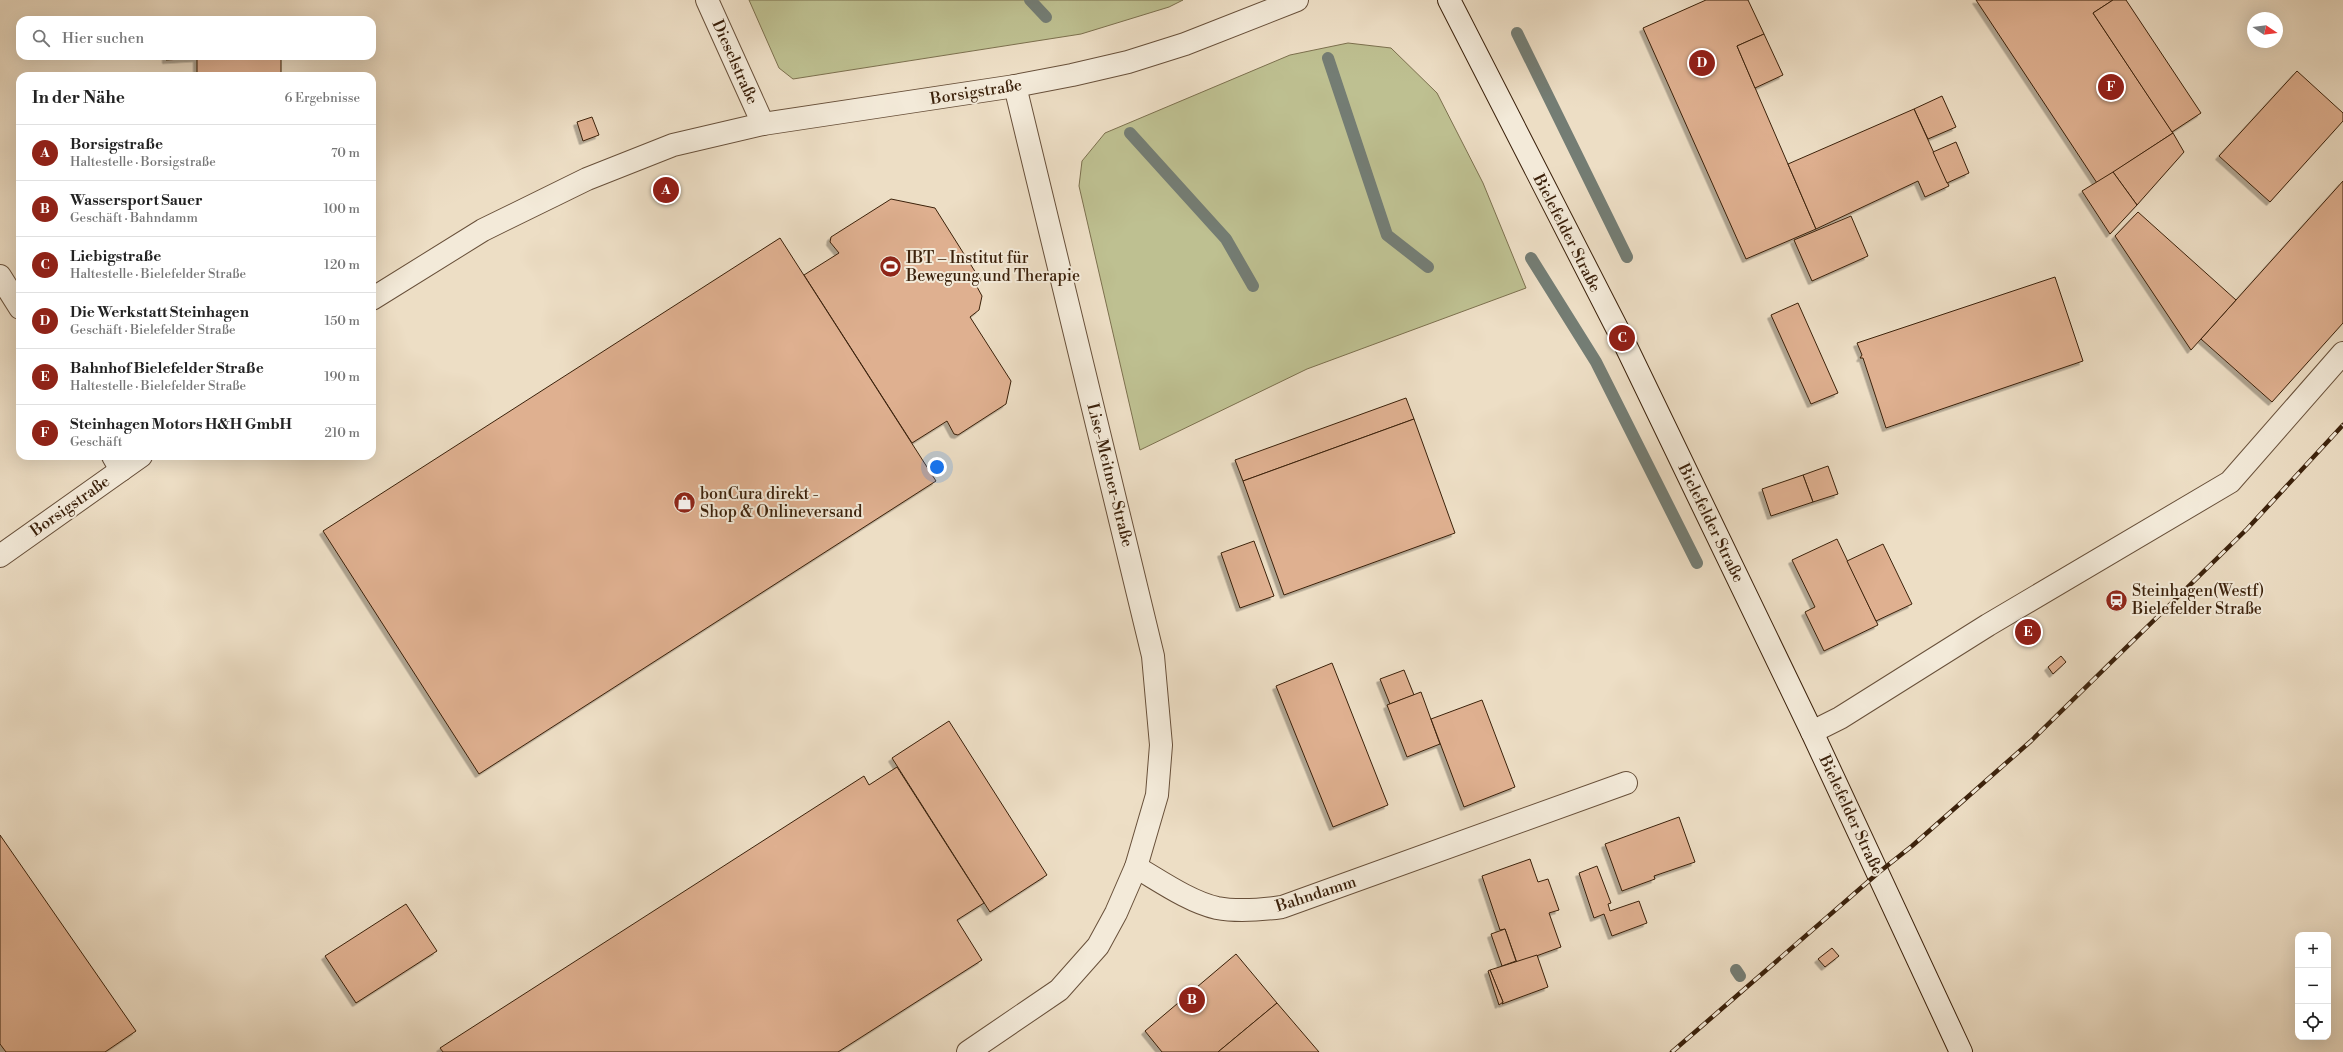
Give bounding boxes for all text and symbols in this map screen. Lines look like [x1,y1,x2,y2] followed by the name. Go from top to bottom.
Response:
[2247,12,2283,48] north arrow
[16,16,376,60] search box
[707,17,763,107] street label: Dieselstraße
[30,27,52,49] icon: search
[62,29,144,48] text: Hier suchen
[1689,48,1715,78] pin: D
[2098,72,2124,102] pin: F
[928,75,1023,109] street label: Borsigstraße
[32,87,125,109] text: In der Nähe
[284,90,360,106] text: 6 Ergebnisse
[70,135,163,154] text: Borsigstraße
[40,145,50,161] text: A
[331,145,360,161] text: 70 m
[70,154,216,170] text: Haltestelle · Borsigstraße
[1528,170,1605,295] street label: Bielefelder Straße
[653,175,679,205] pin: A
[70,191,203,210] text: Wassersport Sauer
[40,201,50,217] text: B
[324,201,360,217] text: 100 m
[70,210,198,226] text: Geschäft · Bahndamm
[70,247,161,266] text: Liebigstraße
[905,248,1080,286] place label: IBT – Institut für Bewegung und Therapie
[878,254,904,280] sports icon: IBT – Institut für Bewegung und Therapie
[40,257,50,273] text: C
[324,257,360,273] text: 120 m
[70,266,246,282] text: Haltestelle · Bielefelder Straße
[70,303,249,322] text: Die Werkstatt Steinhagen
[40,313,50,329] text: D
[325,313,360,329] text: 150 m
[70,322,236,338] text: Geschäft · Bielefelder Straße
[1609,323,1635,353] pin: C
[70,359,264,378] text: Bahnhof Bielefelder Straße
[40,369,50,385] text: E
[324,369,360,385] text: 190 m
[70,378,246,394] text: Haltestelle · Bielefelder Straße
[1082,401,1138,549] street label: Lise-Meitner-Straße
[70,415,292,434] text: Steinhagen Motors H&H GmbH
[40,425,50,441] text: F
[325,425,360,441] text: 210 m
[70,434,122,450] text: Geschäft
[927,457,947,477] your location
[1673,459,1748,586] street label: Bielefelder Straße
[26,471,114,541] street label: Borsigstraße
[700,484,862,522] place label: bonCura direkt - Shop & Onlineversand
[671,490,697,516] shop icon: bonCura direkt - Shop & Onlineversand
[2131,581,2264,619] place label: Steinhagen(Westf) Bielefelder Straße
[2104,587,2130,613] station icon: Steinhagen(Westf) Bielefelder Straße
[2015,617,2041,647] pin: E
[1814,751,1888,878] street label: Bielefelder Straße
[1272,872,1359,917] street label: Bahndamm
[2295,932,2331,1040] map controls
[2295,932,2331,968] button: +
[2295,968,2331,1004] button: −
[1179,985,1205,1015] pin: B
[2295,1004,2331,1040] button: locate

